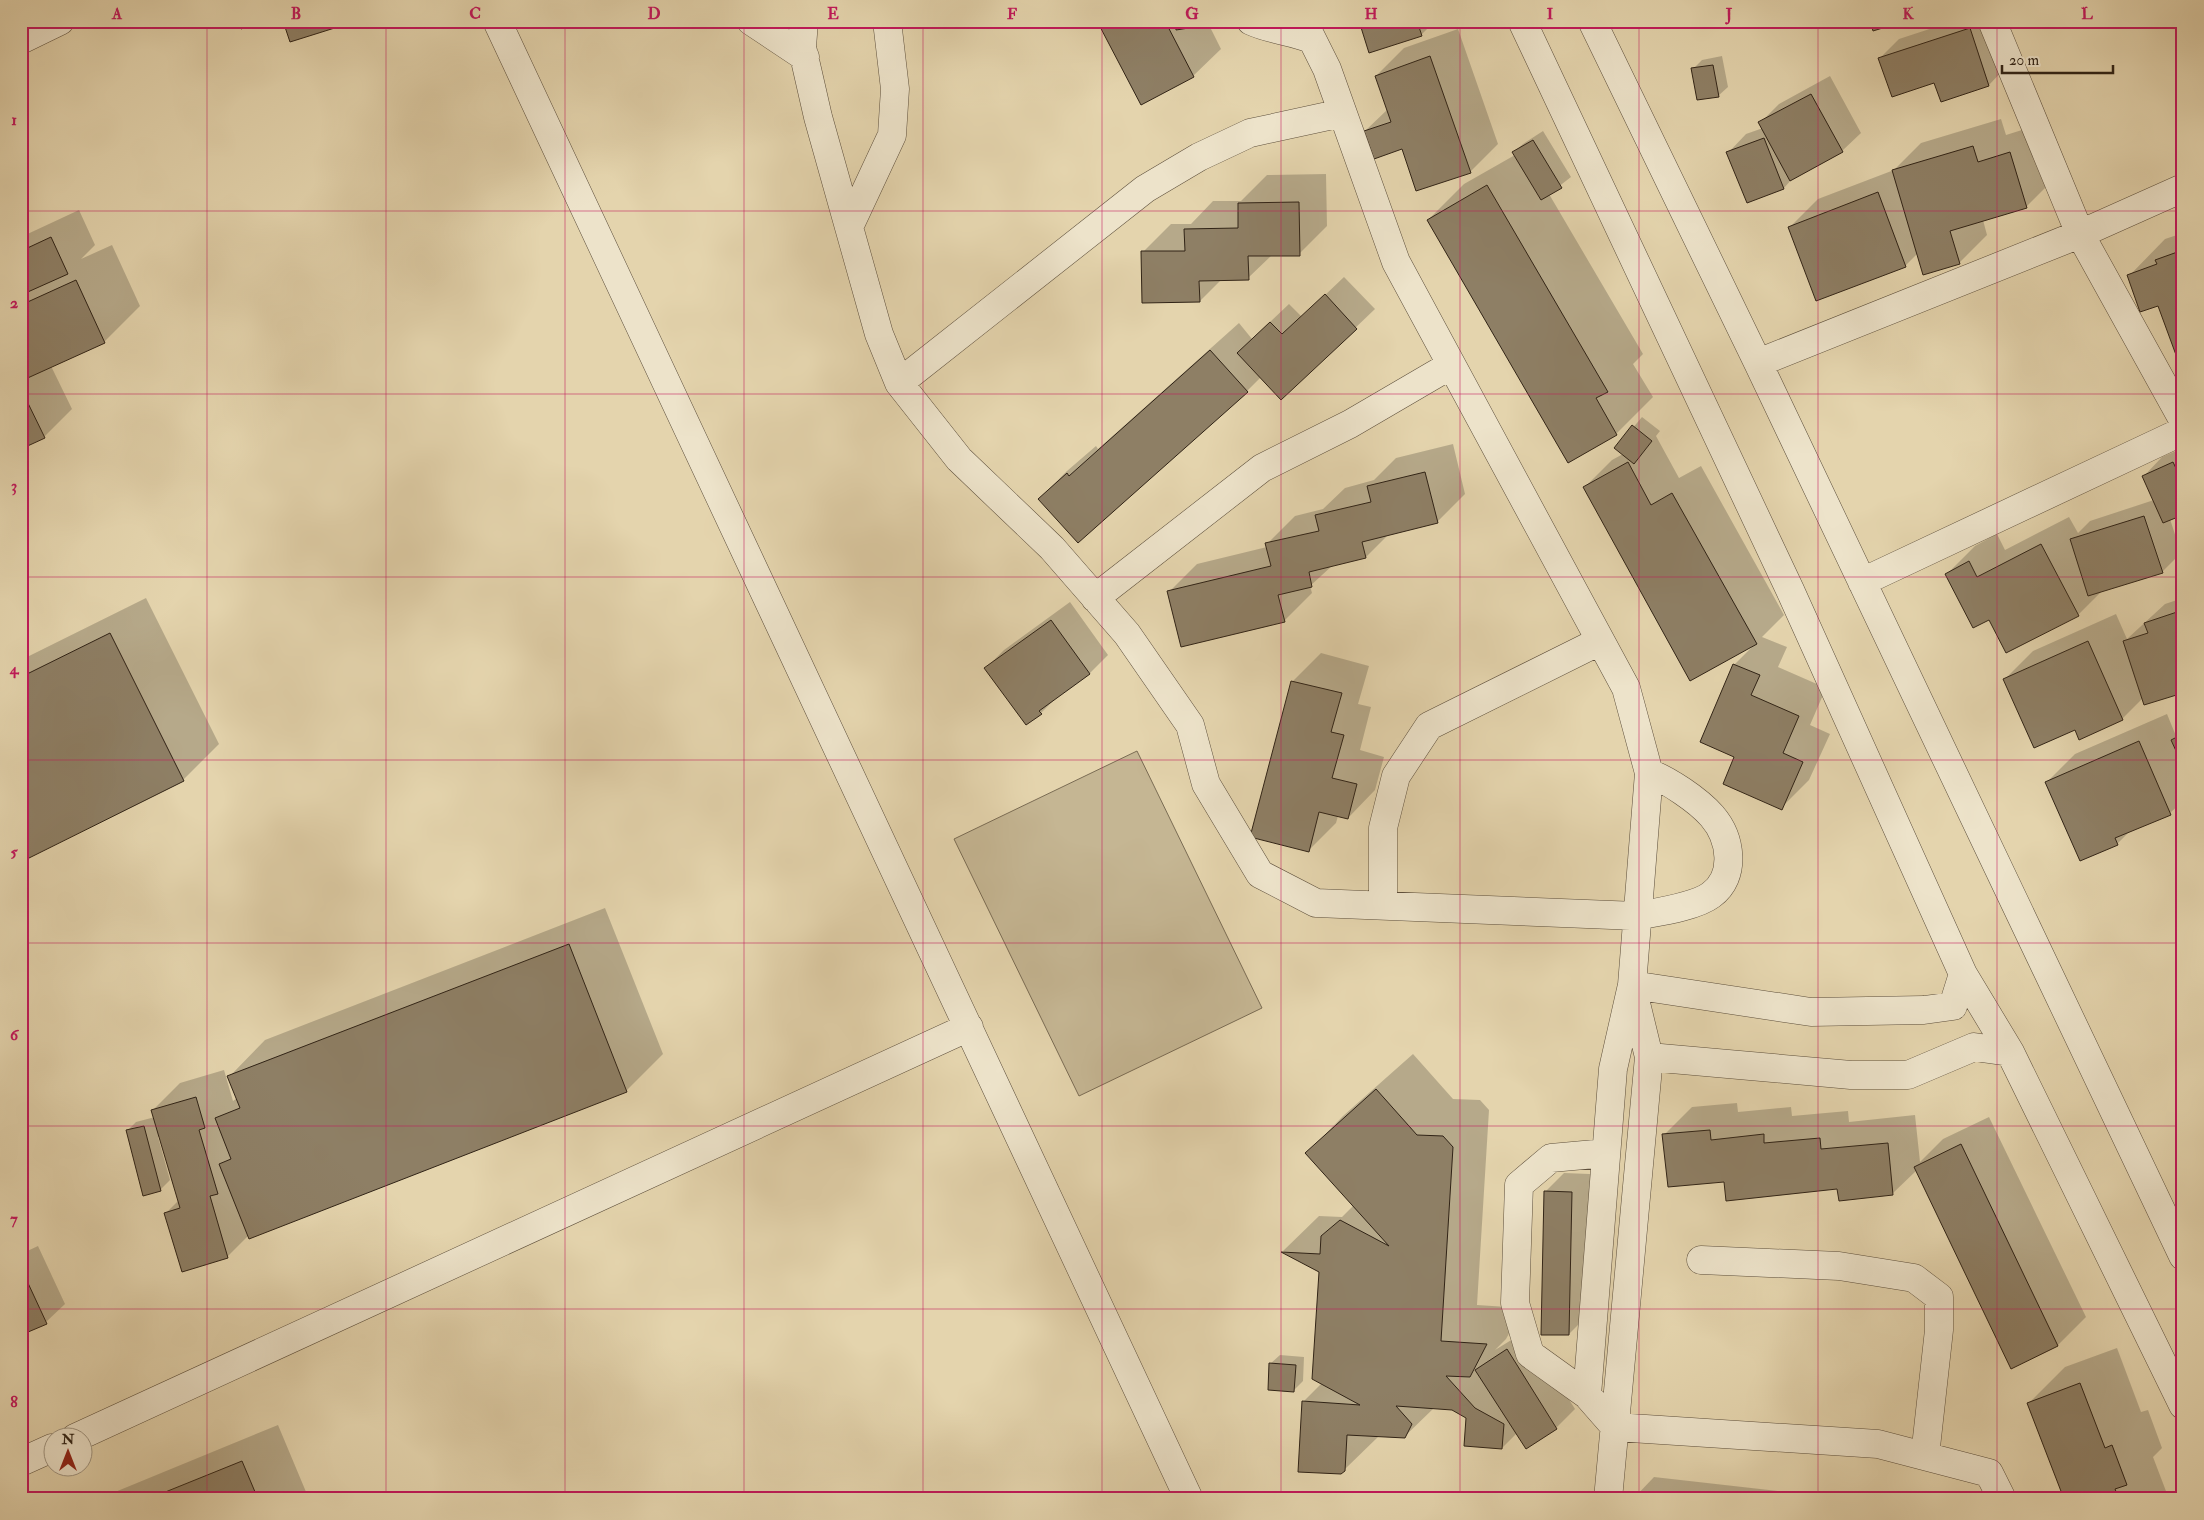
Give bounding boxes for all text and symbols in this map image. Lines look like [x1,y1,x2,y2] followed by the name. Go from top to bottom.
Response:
[111,4,123,24] text: A
[291,4,301,24] text: B
[469,4,481,24] text: C
[647,4,661,24] text: D
[827,4,839,24] text: E
[1007,4,1017,24] text: F
[1185,4,1199,24] text: G
[1364,4,1378,24] text: H
[1547,4,1554,24] text: I
[1725,4,1733,25] text: J
[1902,4,1914,24] text: K
[2081,4,2093,24] text: L
[2002,42,2113,74] scale bar
[2009,51,2039,70] text: 20 m
[11,110,17,130] text: 1
[10,293,18,313] text: 2
[11,476,17,496] text: 3
[9,659,20,679] text: 4
[10,842,18,862] text: 5
[10,1025,20,1045] text: 6
[10,1209,18,1229] text: 7
[10,1392,18,1412] text: 8
[42,1428,92,1478] north arrow
[61,1431,75,1448] text: N

